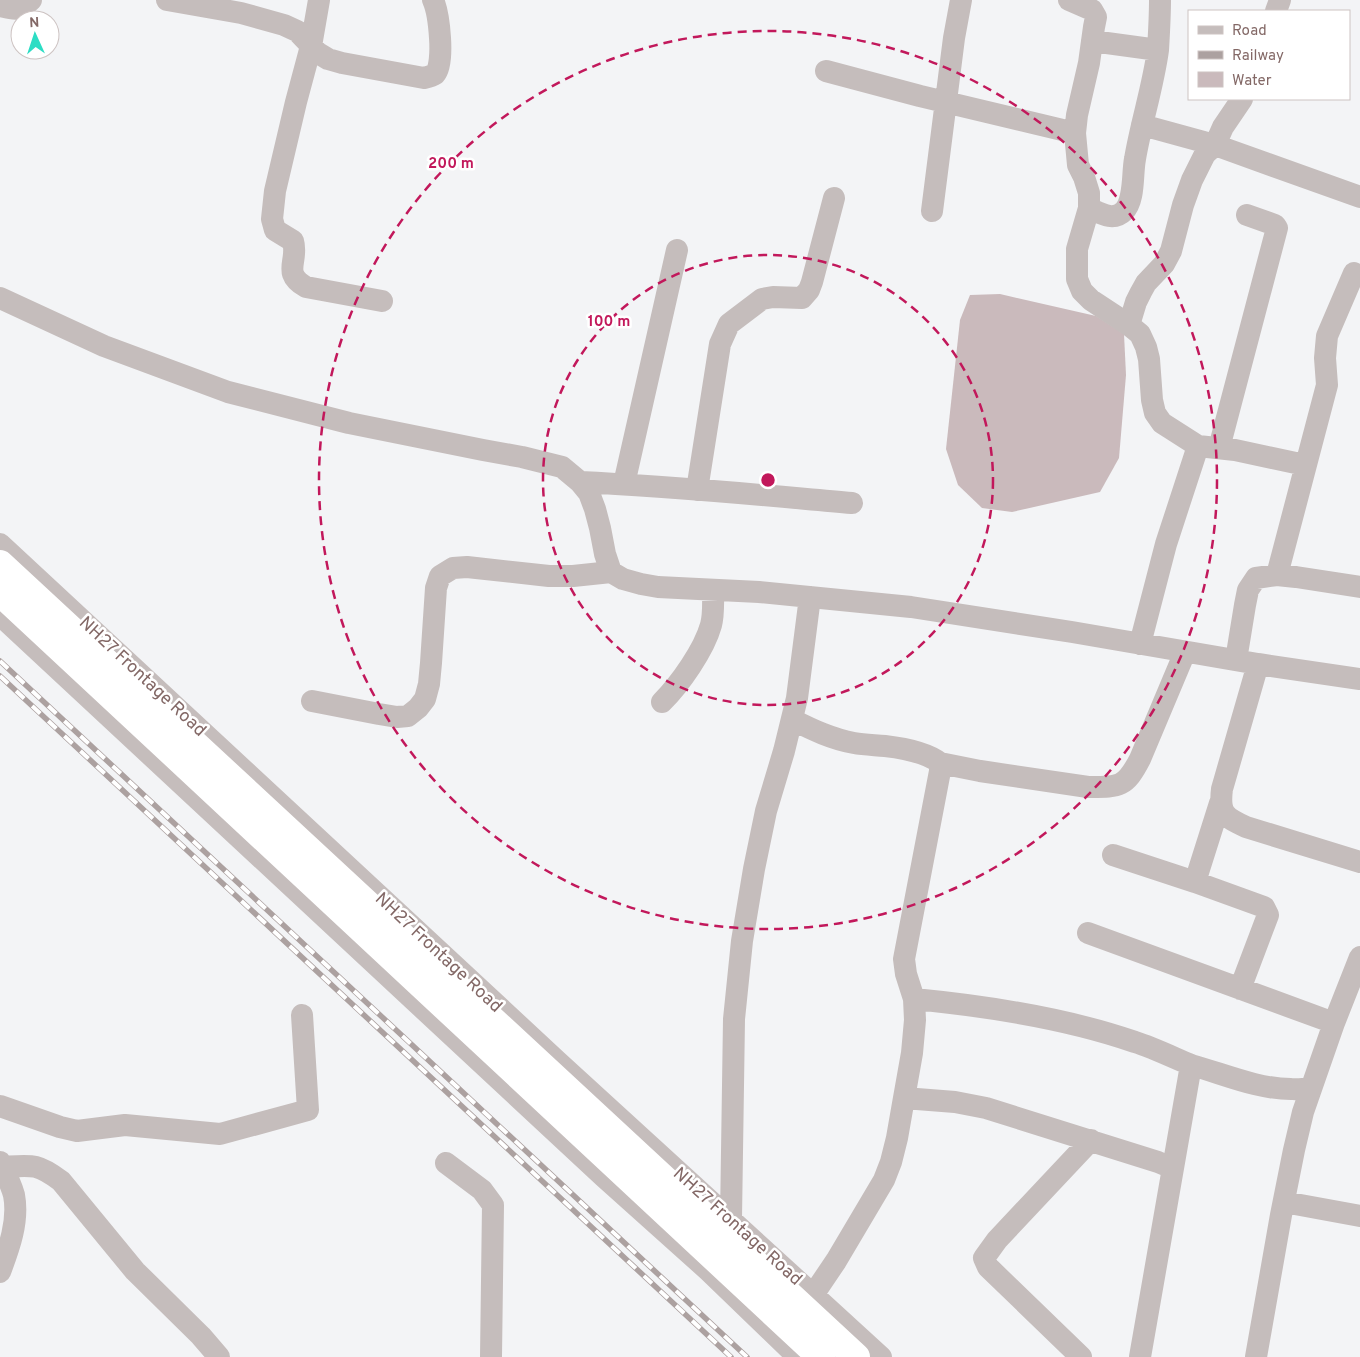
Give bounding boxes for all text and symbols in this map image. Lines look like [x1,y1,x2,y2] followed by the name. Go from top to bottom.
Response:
[10,10,60,60] north arrow
[1188,10,1350,100] legend
[29,15,40,32] text: N
[1232,22,1267,41] text: Road
[1232,47,1284,66] text: Railway
[1232,72,1272,91] text: Water
[428,155,474,174] text: 200 m
[588,313,630,332] text: 100 m
[759,471,777,489] centre of rings
[73,612,211,742] street label: NH27 Frontage Road
[369,888,507,1018] street label: NH27 Frontage Road
[668,1163,806,1291] street label: NH27 Frontage Road

